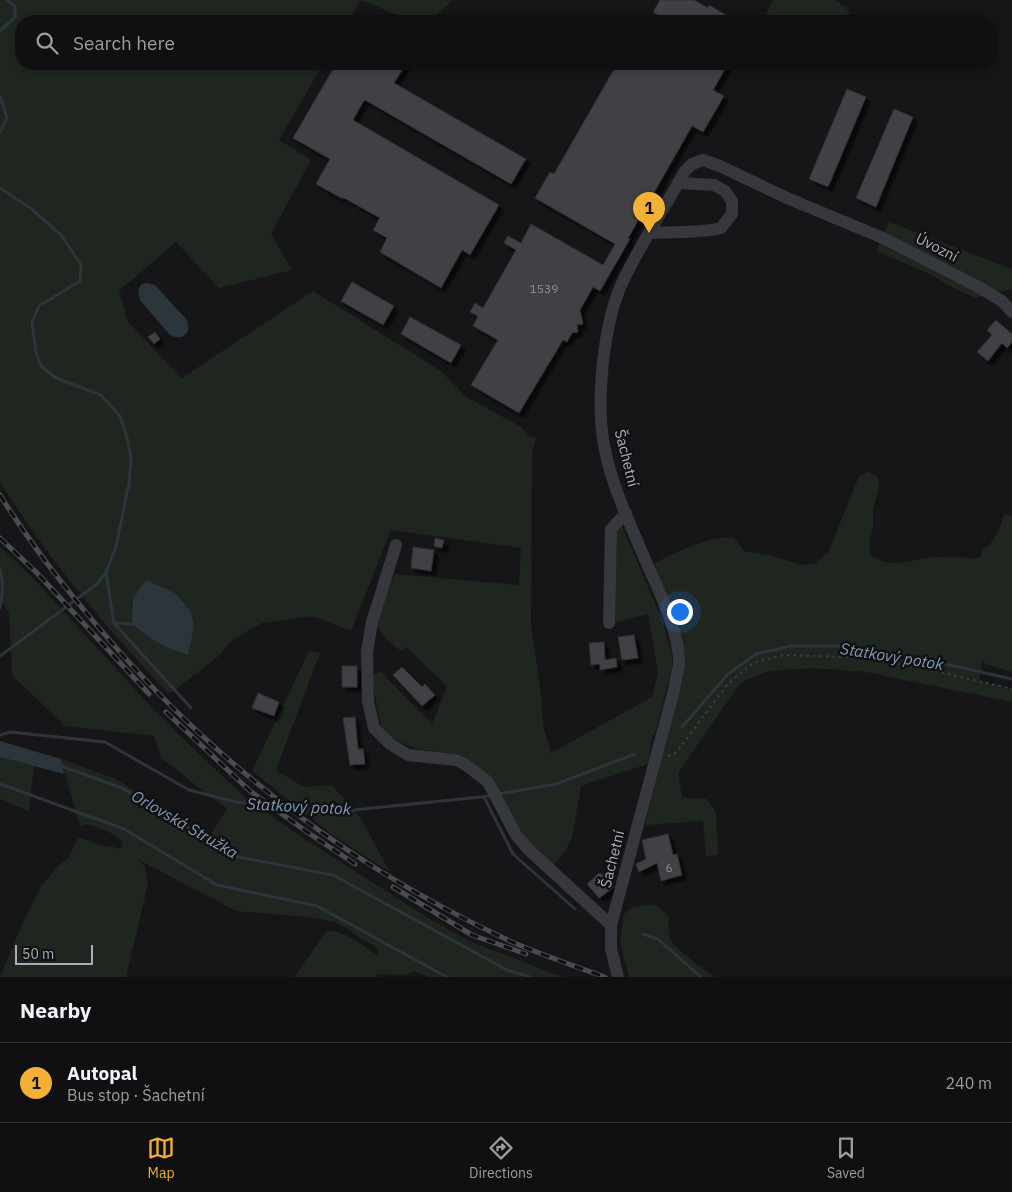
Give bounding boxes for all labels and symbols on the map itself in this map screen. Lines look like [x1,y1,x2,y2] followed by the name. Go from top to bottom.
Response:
[633,192,665,233] pin: 1
[913,228,962,266] street label: Úvozní
[530,281,558,296] house number: 1539
[611,427,643,489] street label: Šachetní
[667,599,693,625] your location
[839,638,946,674] water label: Statkový potok
[128,785,242,863] water label: Orlovská Stružka
[246,793,352,819] water label: Statkový potok
[596,828,628,890] street label: Šachetní
[665,860,673,875] house number: 6
[15,942,92,965] scale bar

